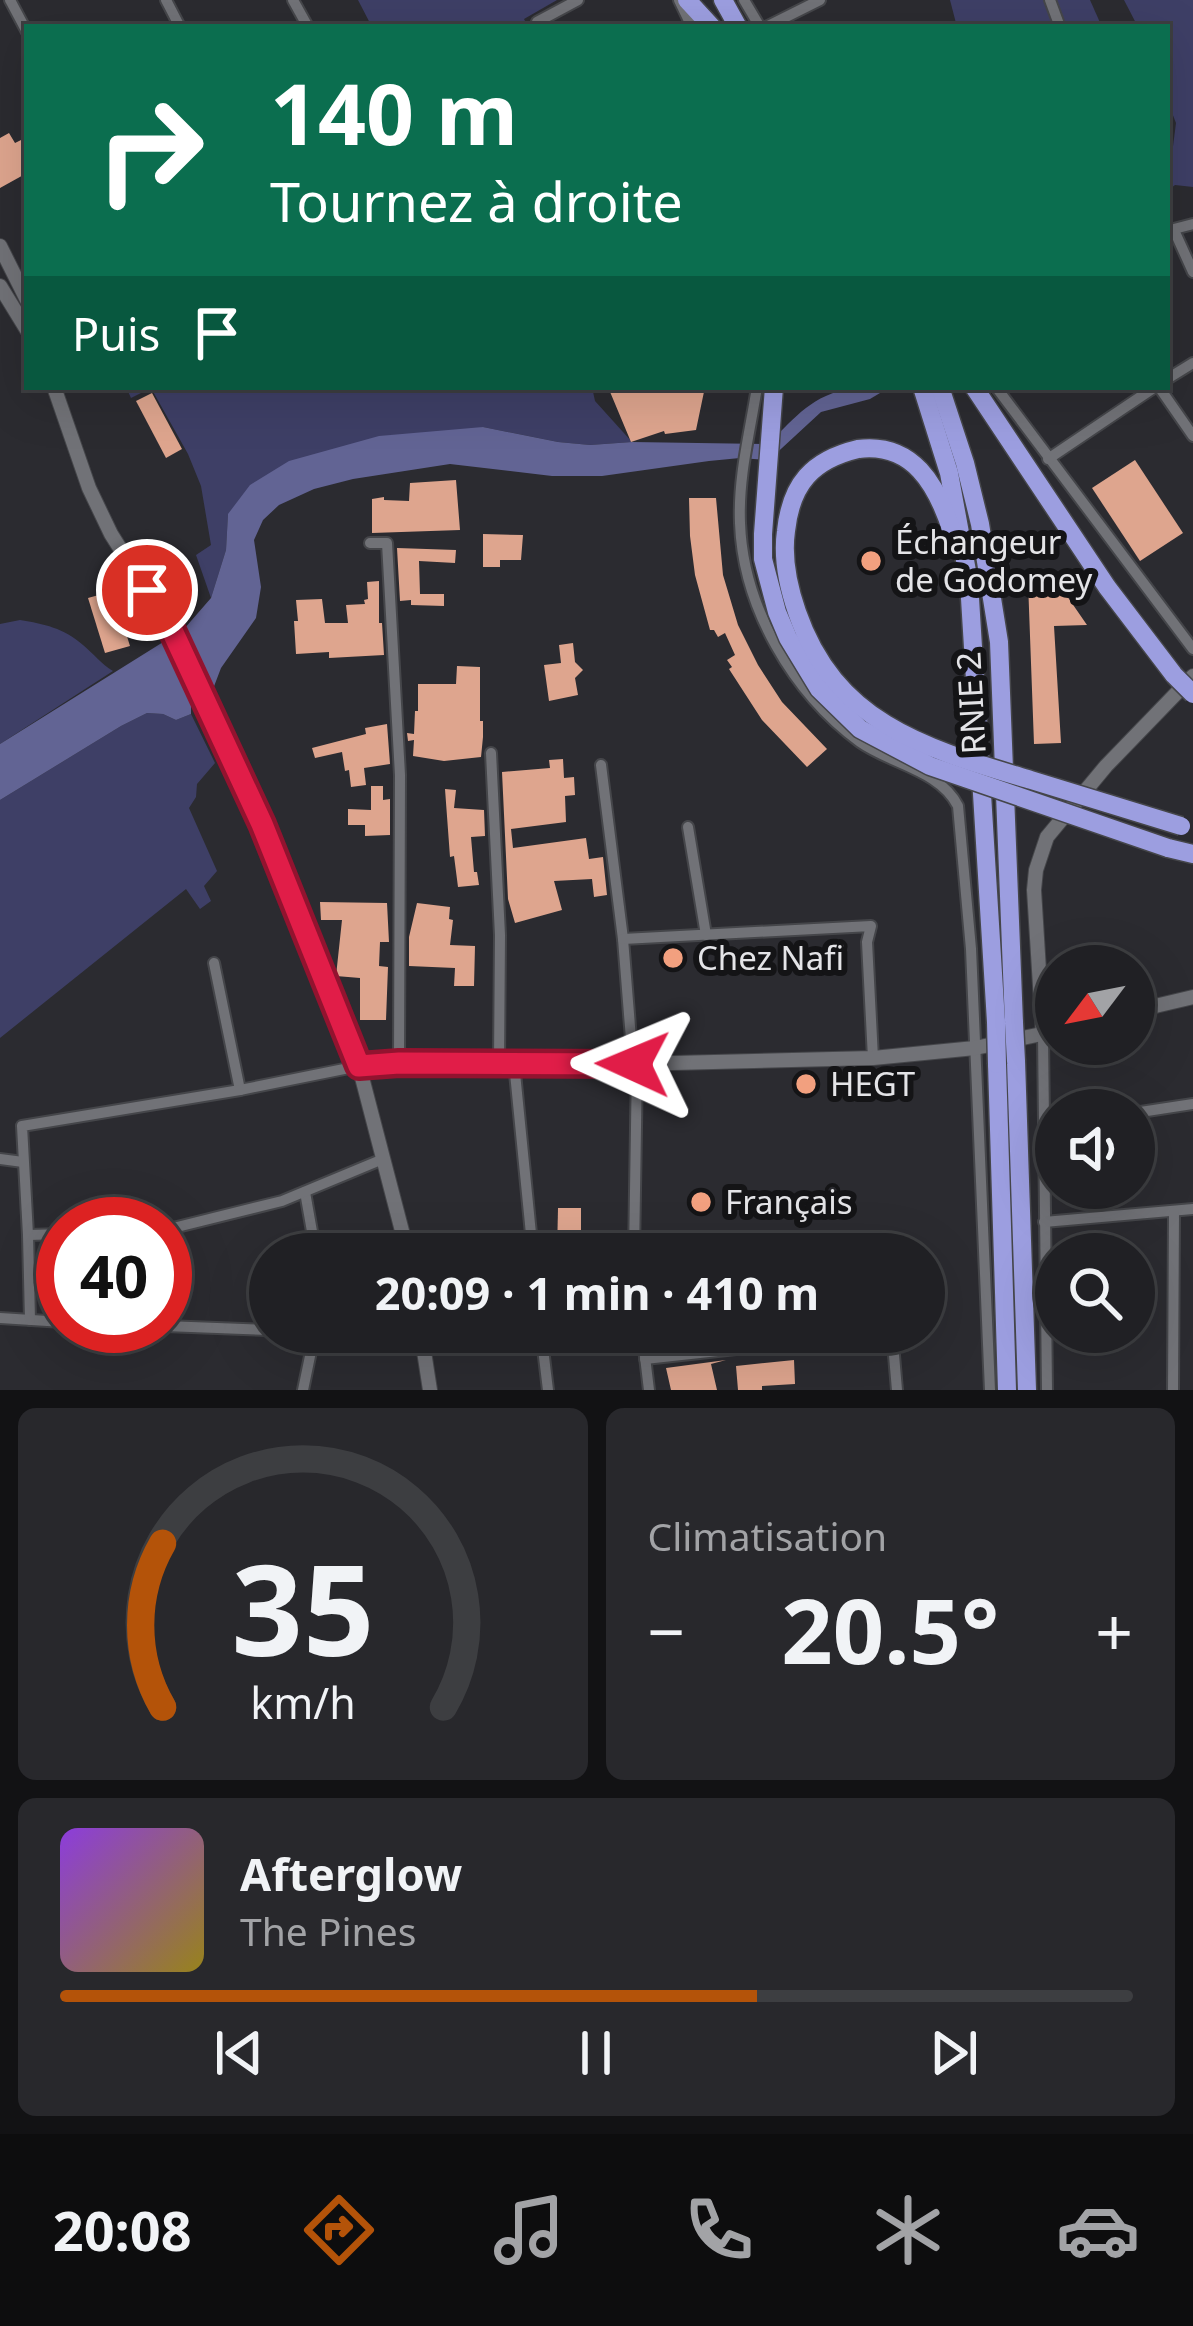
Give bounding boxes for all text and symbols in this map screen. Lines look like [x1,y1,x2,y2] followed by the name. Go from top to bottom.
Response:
[270,55,518,170] text: 140 m
[72,72,228,228] icon: right
[270,164,683,238] text: Tournez à droite
[184,300,250,366] icon: arrive
[72,303,160,364] text: Puis
[895,519,1093,602] place label: Échangeur de Godomey
[96,539,198,641] pin
[858,548,884,574] marker: Échangeur de Godomey
[114,557,180,623] icon: arrive
[945,651,996,755] street label: RNIE 2
[697,935,844,980] place label: Chez Nafi
[660,945,686,971] marker: Chez Nafi
[1035,945,1155,1065] north arrow
[1035,945,1155,1353] map controls
[570,1001,696,1127] position arrow
[830,1061,915,1106] place label: HEGT
[793,1071,819,1097] marker: HEGT
[1035,1089,1155,1209] button: sound
[725,1179,853,1224] place label: Français
[688,1189,714,1215] marker: Français
[36,1197,192,1353] speed limit sign: 40
[1035,1233,1155,1353] button: search
[375,1262,819,1323] text: 20:09 · 1 min · 410 m
[648,1509,887,1562] text: Climatisation
[231,1523,374,1693] text: 35
[781,1568,999,1690] text: 20.5°
[648,1585,685,1675] text: −
[1095,1585,1133,1675] text: +
[250,1673,355,1732] text: km/h
[240,1843,462,1904] text: Afterglow
[240,1904,416,1957] text: The Pines
[206,2020,272,2086] icon: previous
[563,2020,629,2086] icon: pause
[921,2020,987,2086] icon: next
[297,2188,381,2272] icon: directions
[487,2188,571,2272] icon: music
[677,2188,761,2272] icon: phone
[866,2188,950,2272] icon: climate
[1056,2188,1140,2272] icon: car
[53,2193,192,2267] text: 20:08

